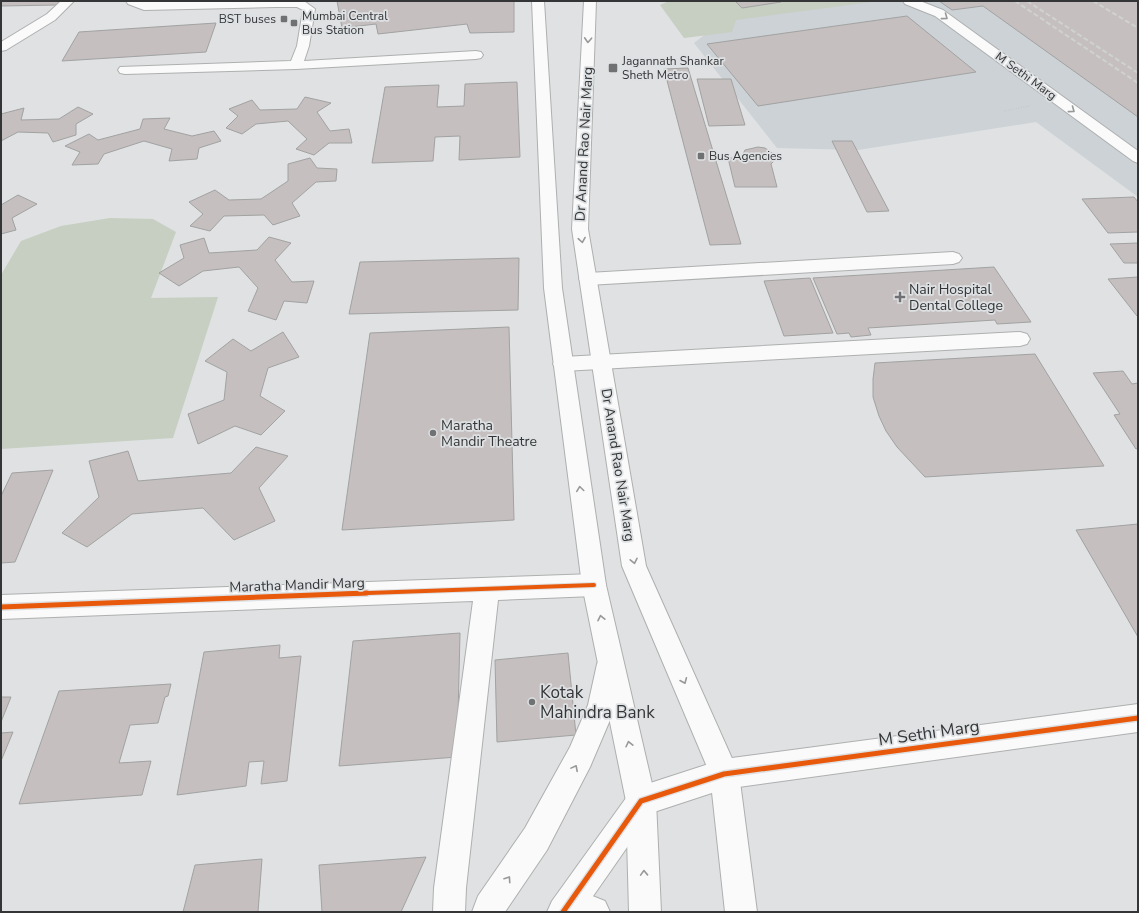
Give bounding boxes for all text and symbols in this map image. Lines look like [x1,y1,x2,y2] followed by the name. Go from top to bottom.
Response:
[302,8,388,38] place label: Mumbai Central Bus Station
[219,11,276,27] place label: BST buses
[940,12,947,19] one-way arrow
[279,14,289,24] marker: BST buses
[289,18,299,28] marker: Mumbai Central Bus Station
[584,37,593,43] one-way arrow
[992,48,1060,104] street label: M Sethi Marg
[621,53,724,83] place label: Jagannath Shankar Sheth Metro
[607,62,619,74] marker: Jagannath Shankar Sheth Metro
[570,66,598,222] street label: Dr Anand Rao Nair Marg
[1068,105,1075,113] one-way arrow
[709,148,782,164] place label: Bus Agencies
[696,151,706,161] marker: Bus Agencies
[577,237,585,243] one-way arrow
[909,280,1003,315] place label: Nair Hospital Dental College
[894,291,906,303] marker: Nair Hospital Dental College
[597,387,639,543] street label: Dr Anand Rao Nair Marg
[441,416,537,451] place label: Maratha Mandir Theatre
[428,428,438,438] marker: Maratha Mandir Theatre
[576,486,585,492] one-way arrow
[629,558,637,565] one-way arrow
[229,573,365,597] street label: Maratha Mandir Marg
[597,614,605,621] one-way arrow
[679,677,687,684] one-way arrow
[540,681,655,724] place label: Kotak Mahindra Bank
[527,697,537,707] marker: Kotak Mahindra Bank
[877,715,981,751] street label: M Sethi Marg
[625,741,633,748] one-way arrow
[570,764,577,772] one-way arrow
[640,870,648,876] one-way arrow
[503,876,511,883] one-way arrow

